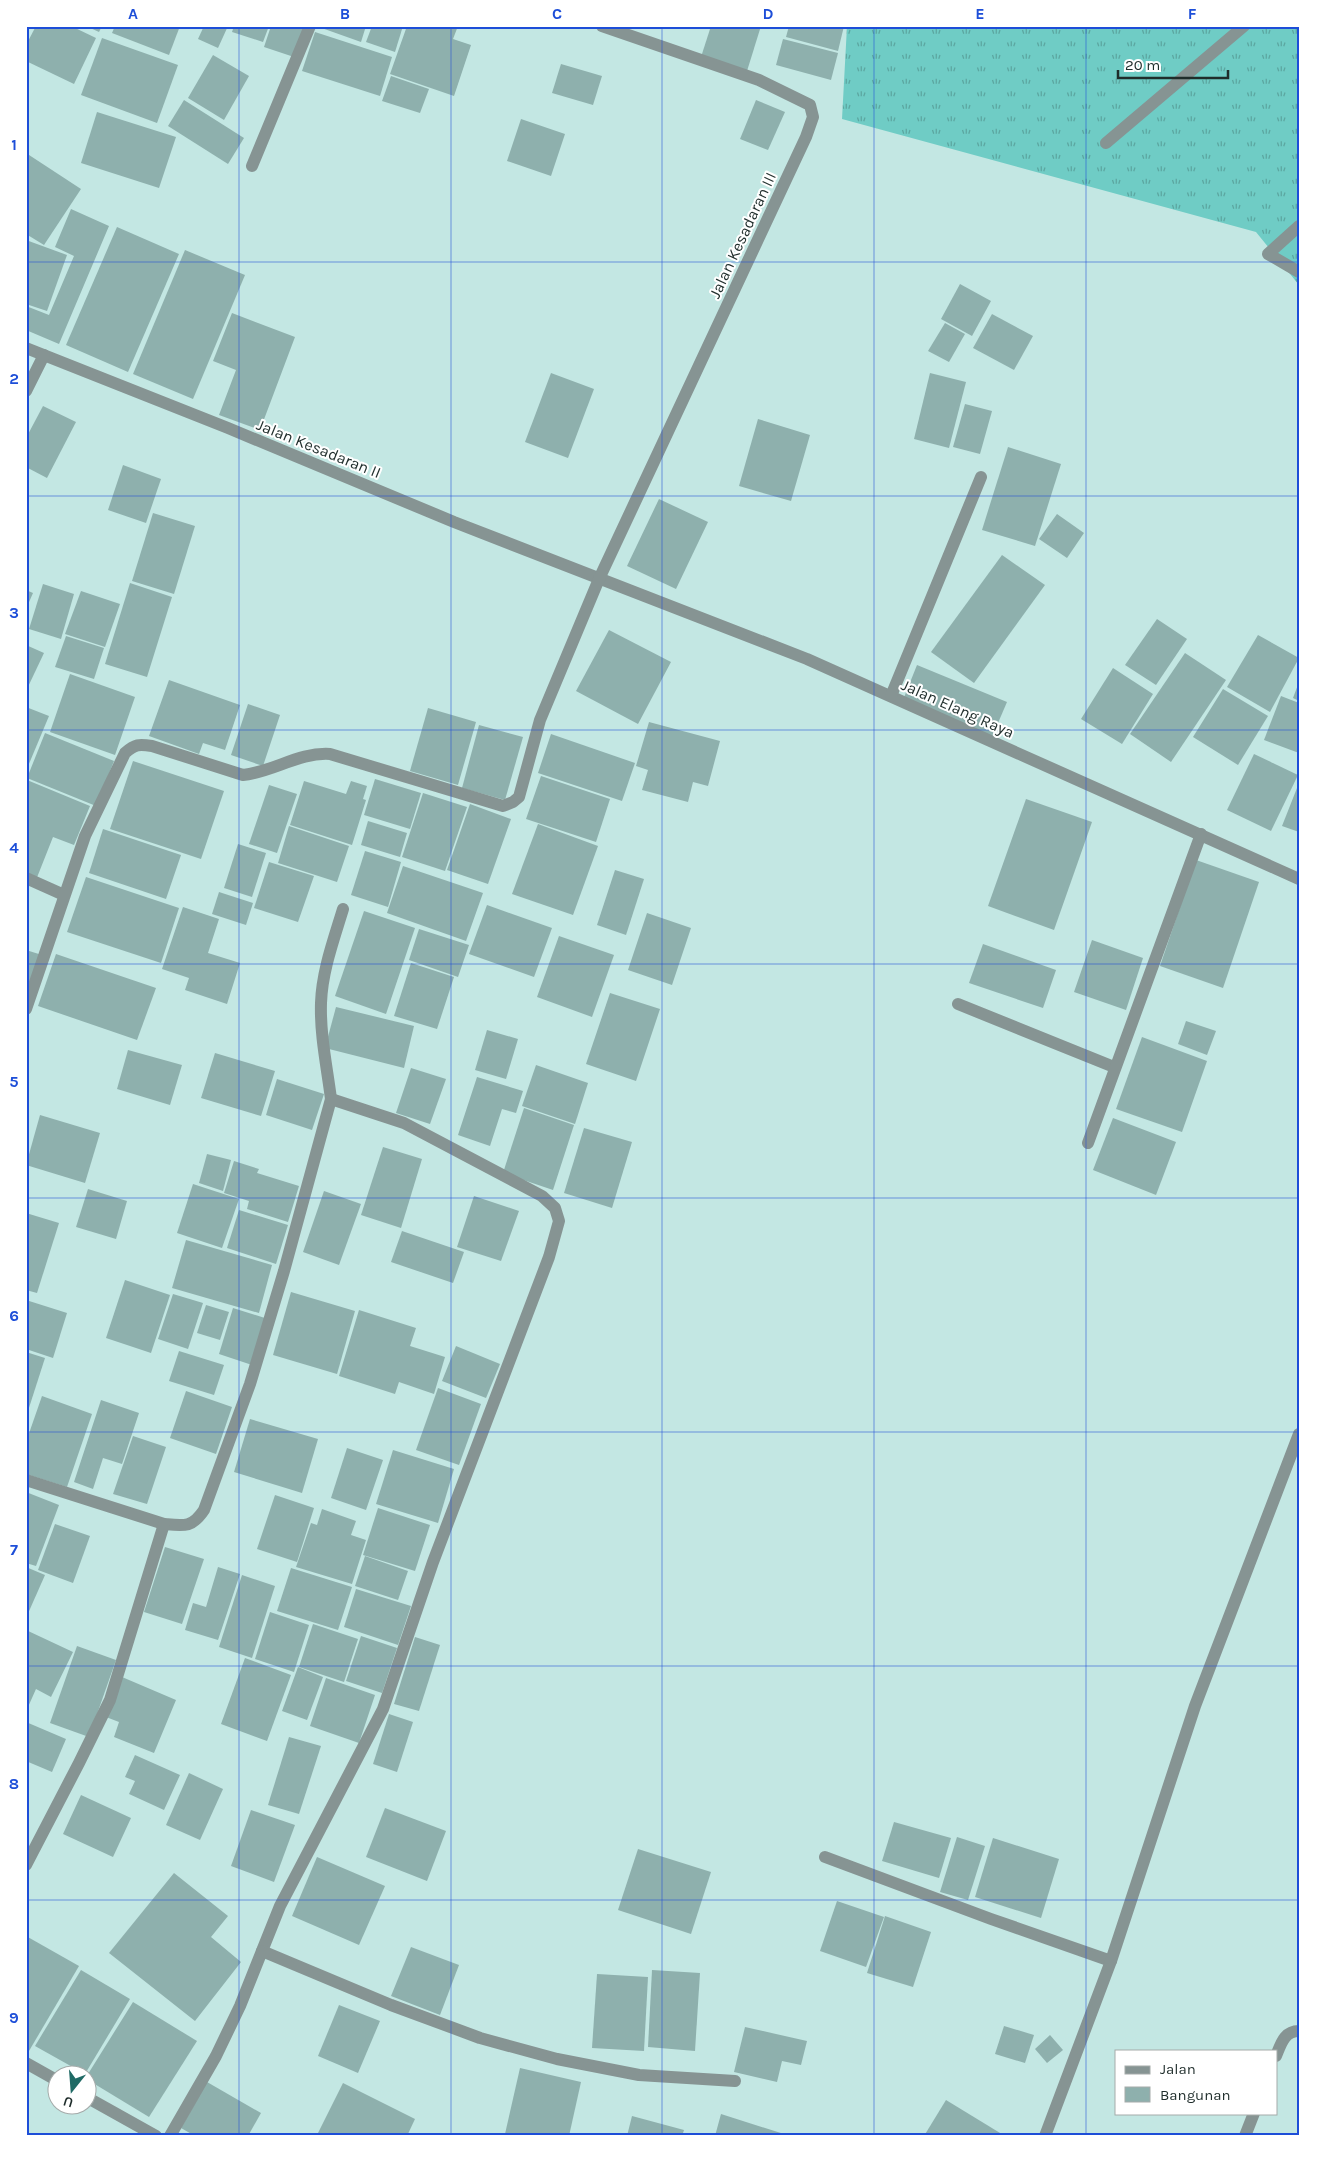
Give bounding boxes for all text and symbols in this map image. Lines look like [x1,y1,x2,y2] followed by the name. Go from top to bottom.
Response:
[128,4,138,23] text: A
[340,4,350,23] text: B
[552,4,562,23] text: C
[763,4,774,23] text: D
[975,4,985,23] text: E
[1188,4,1197,23] text: F
[1118,48,1228,80] scale bar
[1125,56,1160,74] text: 20 m
[11,135,17,154] text: 1
[705,169,780,301] street label: Jalan Kesadaran III
[9,369,19,388] text: 2
[254,415,384,482] street label: Jalan Kesadaran II
[9,603,19,622] text: 3
[898,675,1017,742] street label: Jalan Elang Raya
[9,838,19,857] text: 4
[9,1072,19,1091] text: 5
[9,1306,19,1325] text: 6
[10,1540,18,1559] text: 7
[9,1774,19,1793] text: 8
[9,2008,19,2027] text: 9
[1115,2050,1278,2114] legend
[1160,2060,1196,2078] text: Jalan
[48,2064,98,2114] north arrow
[1160,2086,1231,2104] text: Bangunan
[61,2092,75,2111] text: U

